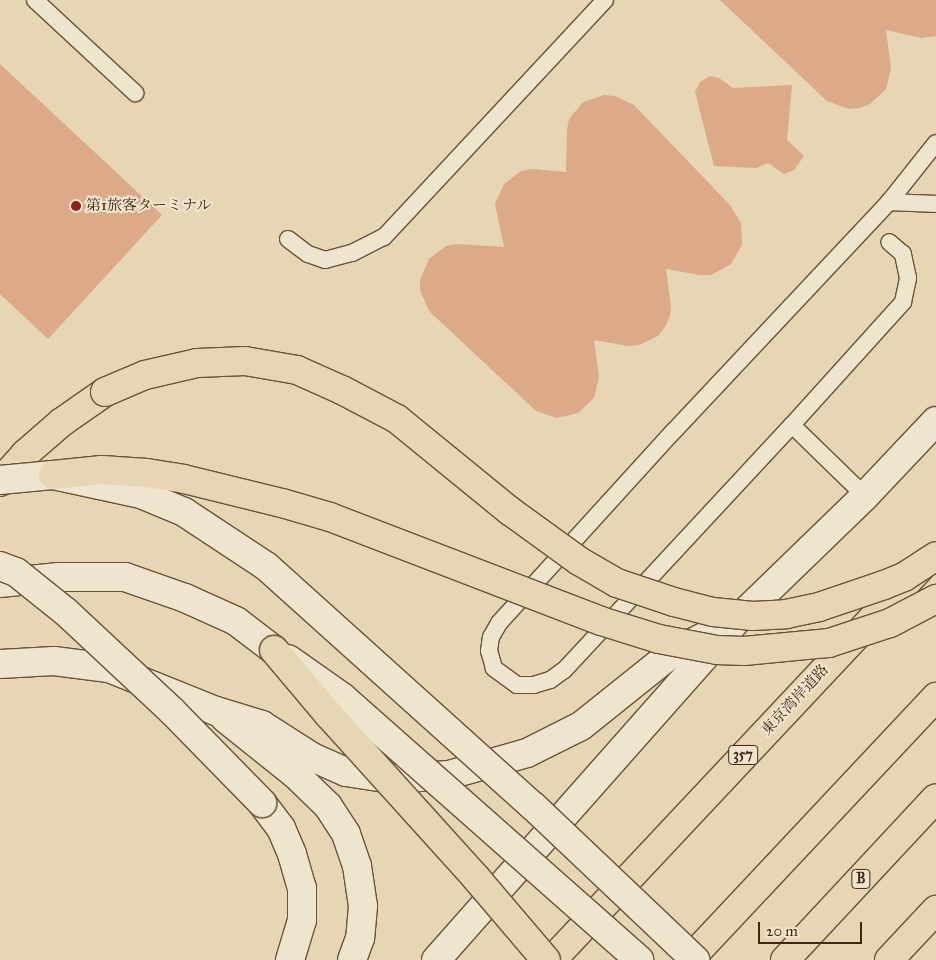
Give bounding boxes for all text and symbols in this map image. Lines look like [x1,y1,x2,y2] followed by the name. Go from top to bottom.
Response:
[86,197,212,215] place label: 第1旅客ターミナル
[70,200,82,212] marker: 第1旅客ターミナル
[758,661,832,739] street label: 東京湾岸道路
[728,744,758,766] road number: 357
[851,868,871,891] road number: B
[761,912,865,944] scale bar
[766,922,798,940] text: 20 m

